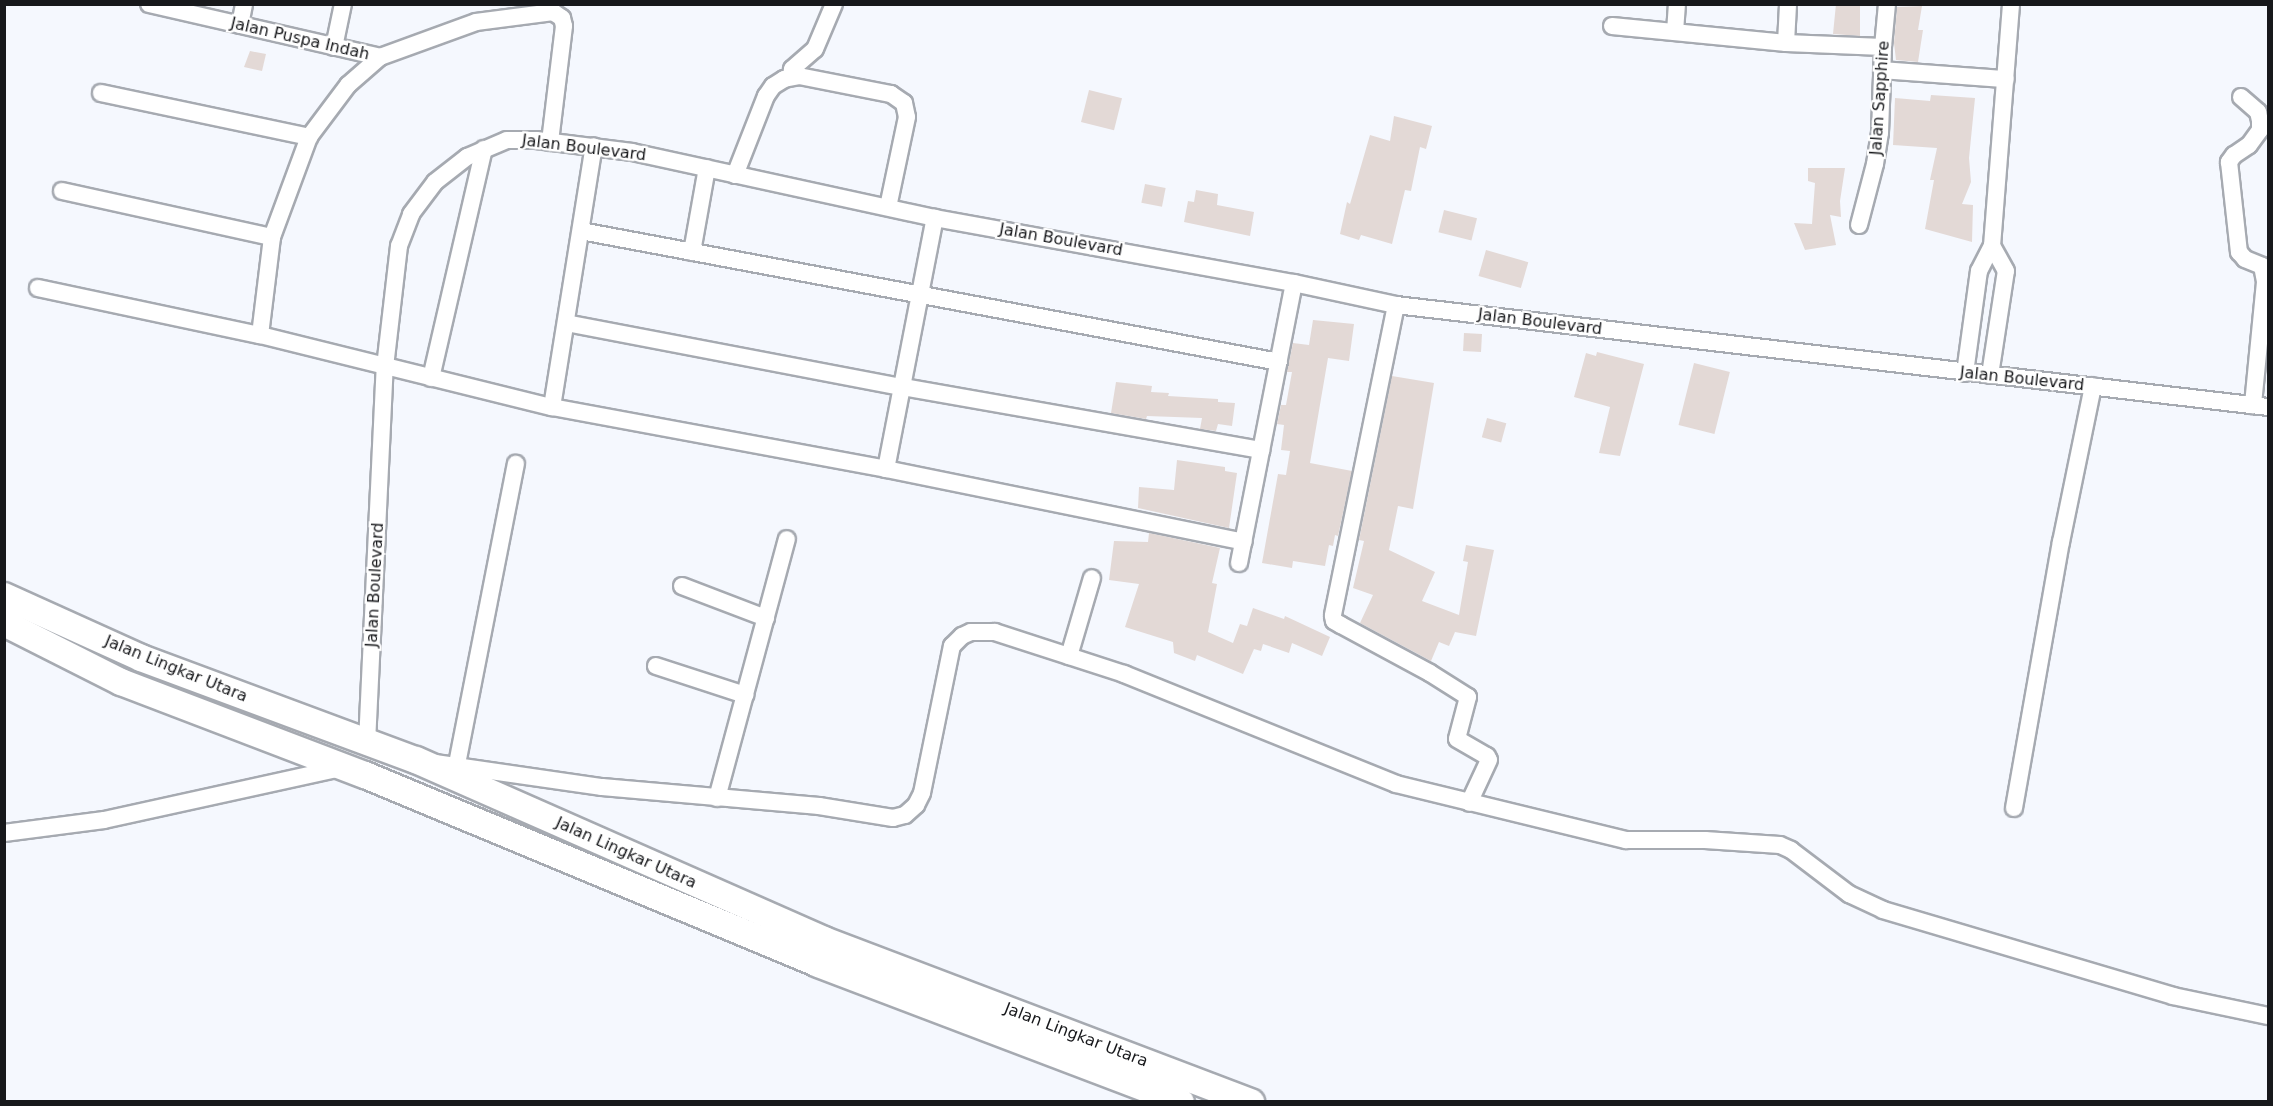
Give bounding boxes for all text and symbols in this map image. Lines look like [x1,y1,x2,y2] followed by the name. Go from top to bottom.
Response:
[229,14,371,64] street label: Jalan Puspa Indah
[1866,40,1894,156] street label: Jalan Sapphire
[521,131,647,165] street label: Jalan Boulevard
[998,220,1124,260] street label: Jalan Boulevard
[1477,305,1603,339] street label: Jalan Boulevard
[1959,363,2085,395] street label: Jalan Boulevard
[362,522,388,648] street label: Jalan Boulevard
[102,632,250,706] street label: Jalan Lingkar Utara
[553,813,699,893] street label: Jalan Lingkar Utara
[1001,999,1151,1071] street label: Jalan Lingkar Utara

